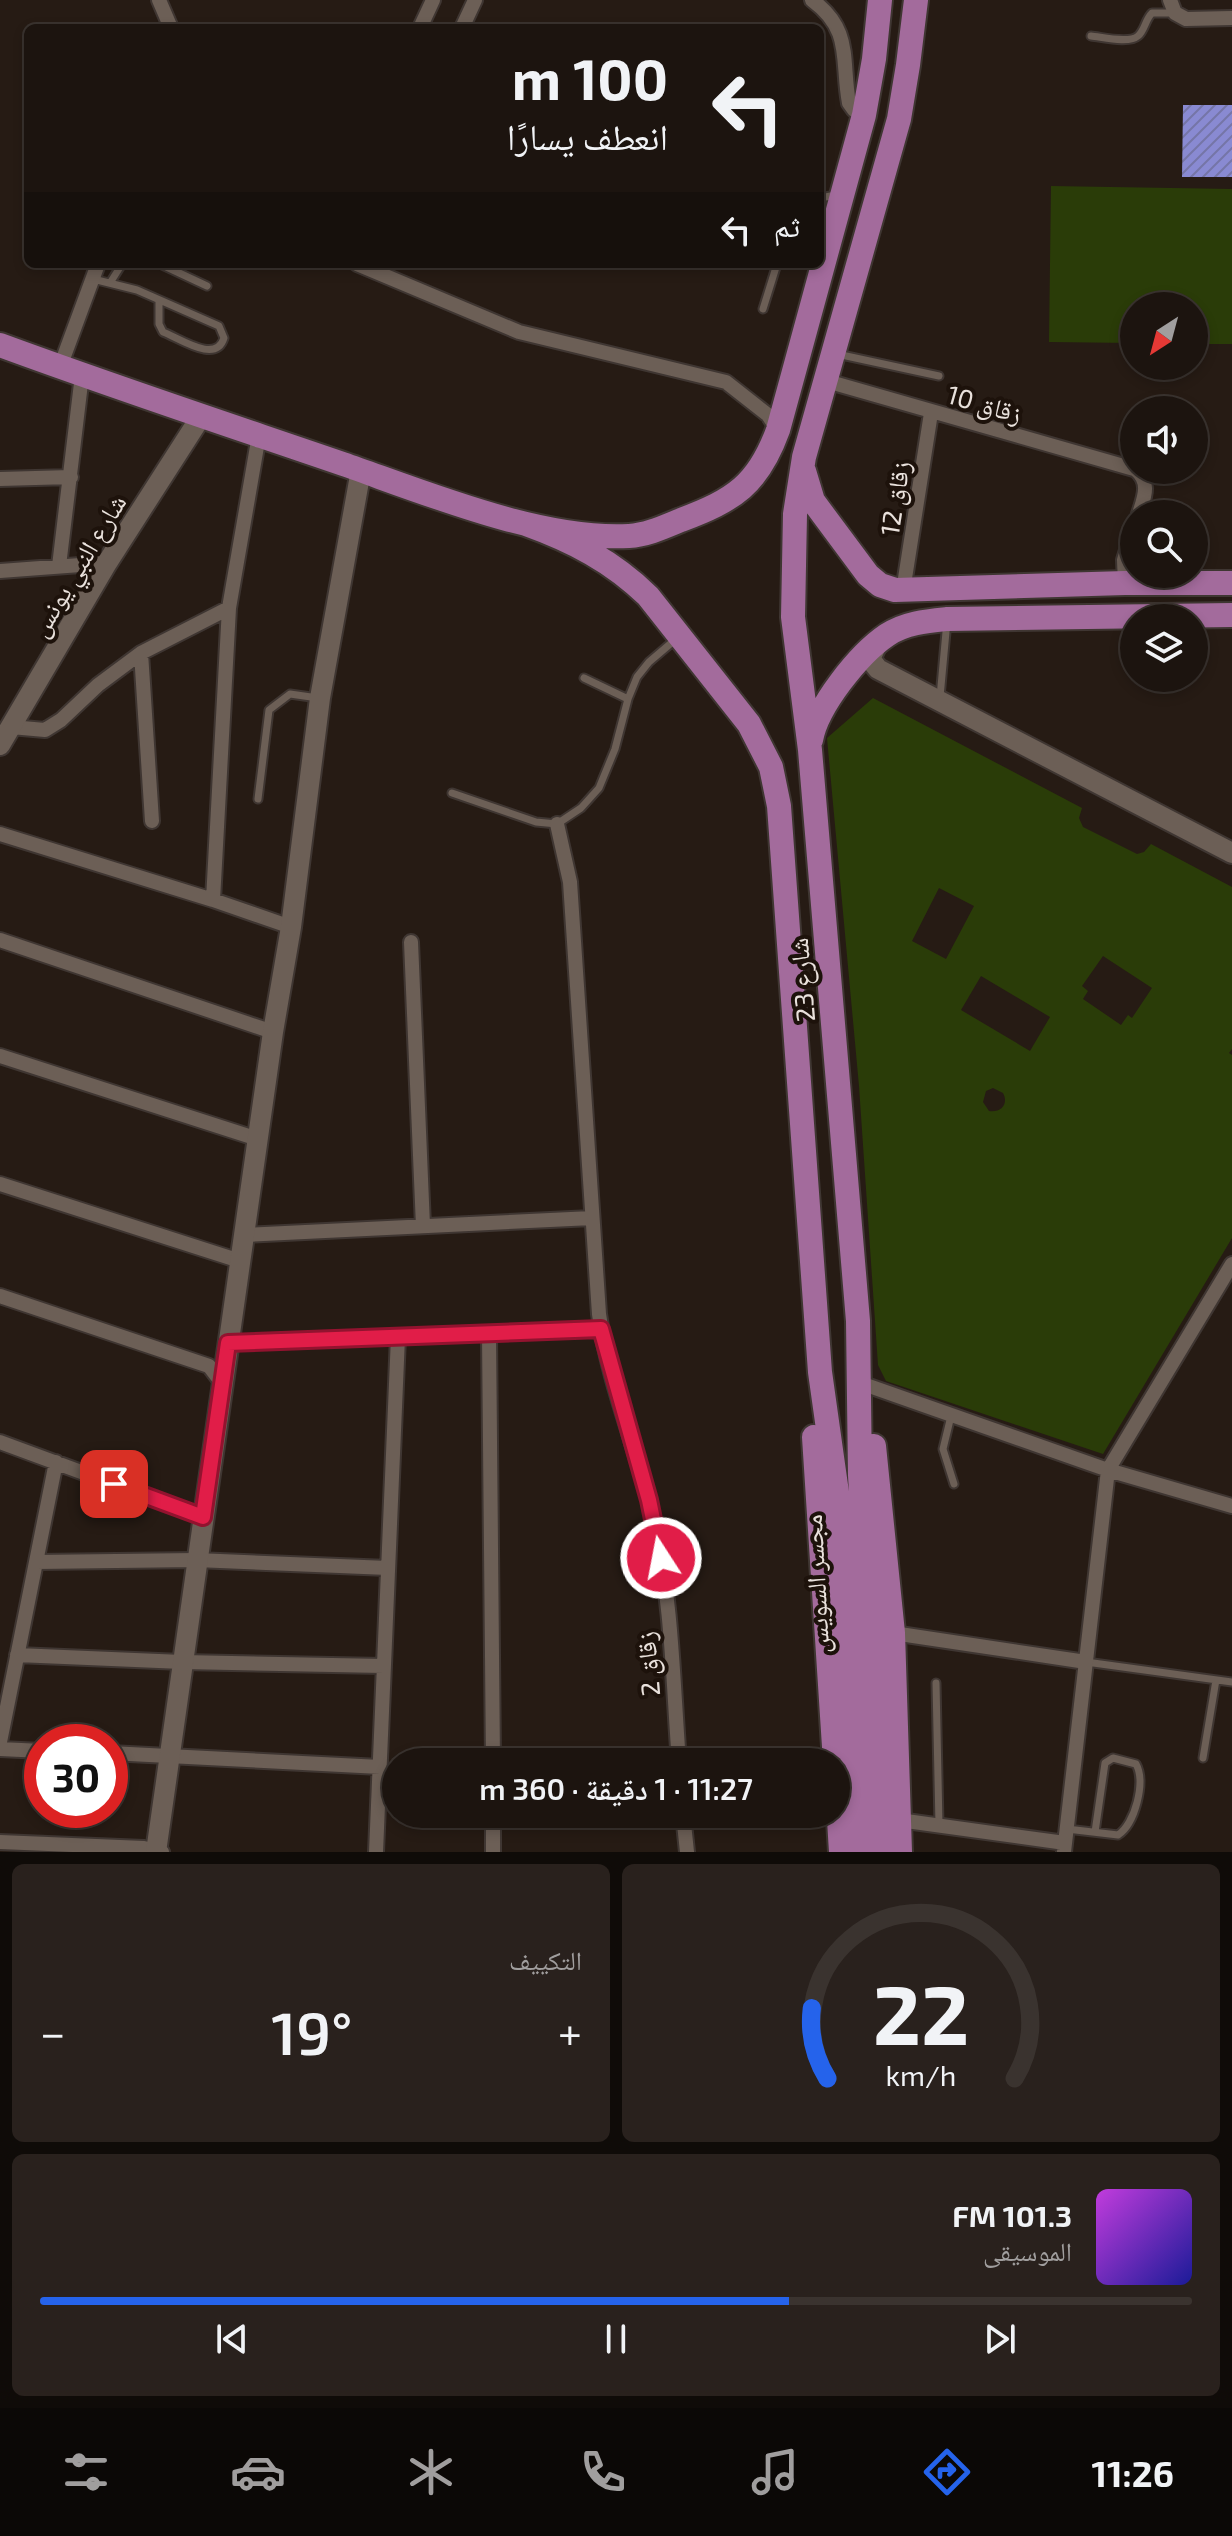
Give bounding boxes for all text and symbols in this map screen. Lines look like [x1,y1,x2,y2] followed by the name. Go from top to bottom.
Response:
[512,44,668,111] text: 100 m
[696,56,800,160] icon: left
[507,114,668,157] text: انعطف يسارًا
[774,207,800,243] text: ثم
[714,208,758,252] icon: left
[1120,292,1208,380] north arrow
[1120,292,1208,692] map controls
[944,378,1026,430] street label: زقاق 10
[1120,396,1208,484] button: sound
[873,458,917,538] street label: زقاق 12
[22,488,137,645] street label: شارع النبي يونس
[1120,500,1208,588] button: search
[1120,604,1208,692] button: layers
[782,936,822,1023] street label: شارع 23
[80,1450,148,1518] pin
[92,1462,136,1506] icon: arrive
[796,1514,836,1654] street label: مجسر السويس
[619,1516,703,1600] position arrow
[629,1630,667,1698] street label: زقاق 2
[24,1724,128,1828] speed limit sign: 30
[479,1770,753,1806] text: 11:27 · 1 دقيقة · 360 m
[509,1944,582,1975] text: التكييف
[873,1962,969,2062] text: 22
[271,1995,352,2067] text: 19°
[40,2005,66,2058] text: −
[558,2005,582,2058] text: +
[886,2057,956,2092] text: km/h
[952,2197,1072,2233] text: 101.3 FM
[983,2235,1072,2266] text: الموسيقى
[210,2317,254,2361] icon: previous
[594,2317,638,2361] icon: pause
[978,2317,1022,2361] icon: next
[58,2444,114,2500] icon: filters
[230,2444,286,2500] icon: car
[403,2444,459,2500] icon: climate
[575,2444,631,2500] icon: phone
[747,2444,803,2500] icon: music
[919,2444,975,2500] icon: directions
[1091,2451,1174,2494] text: 11:26

